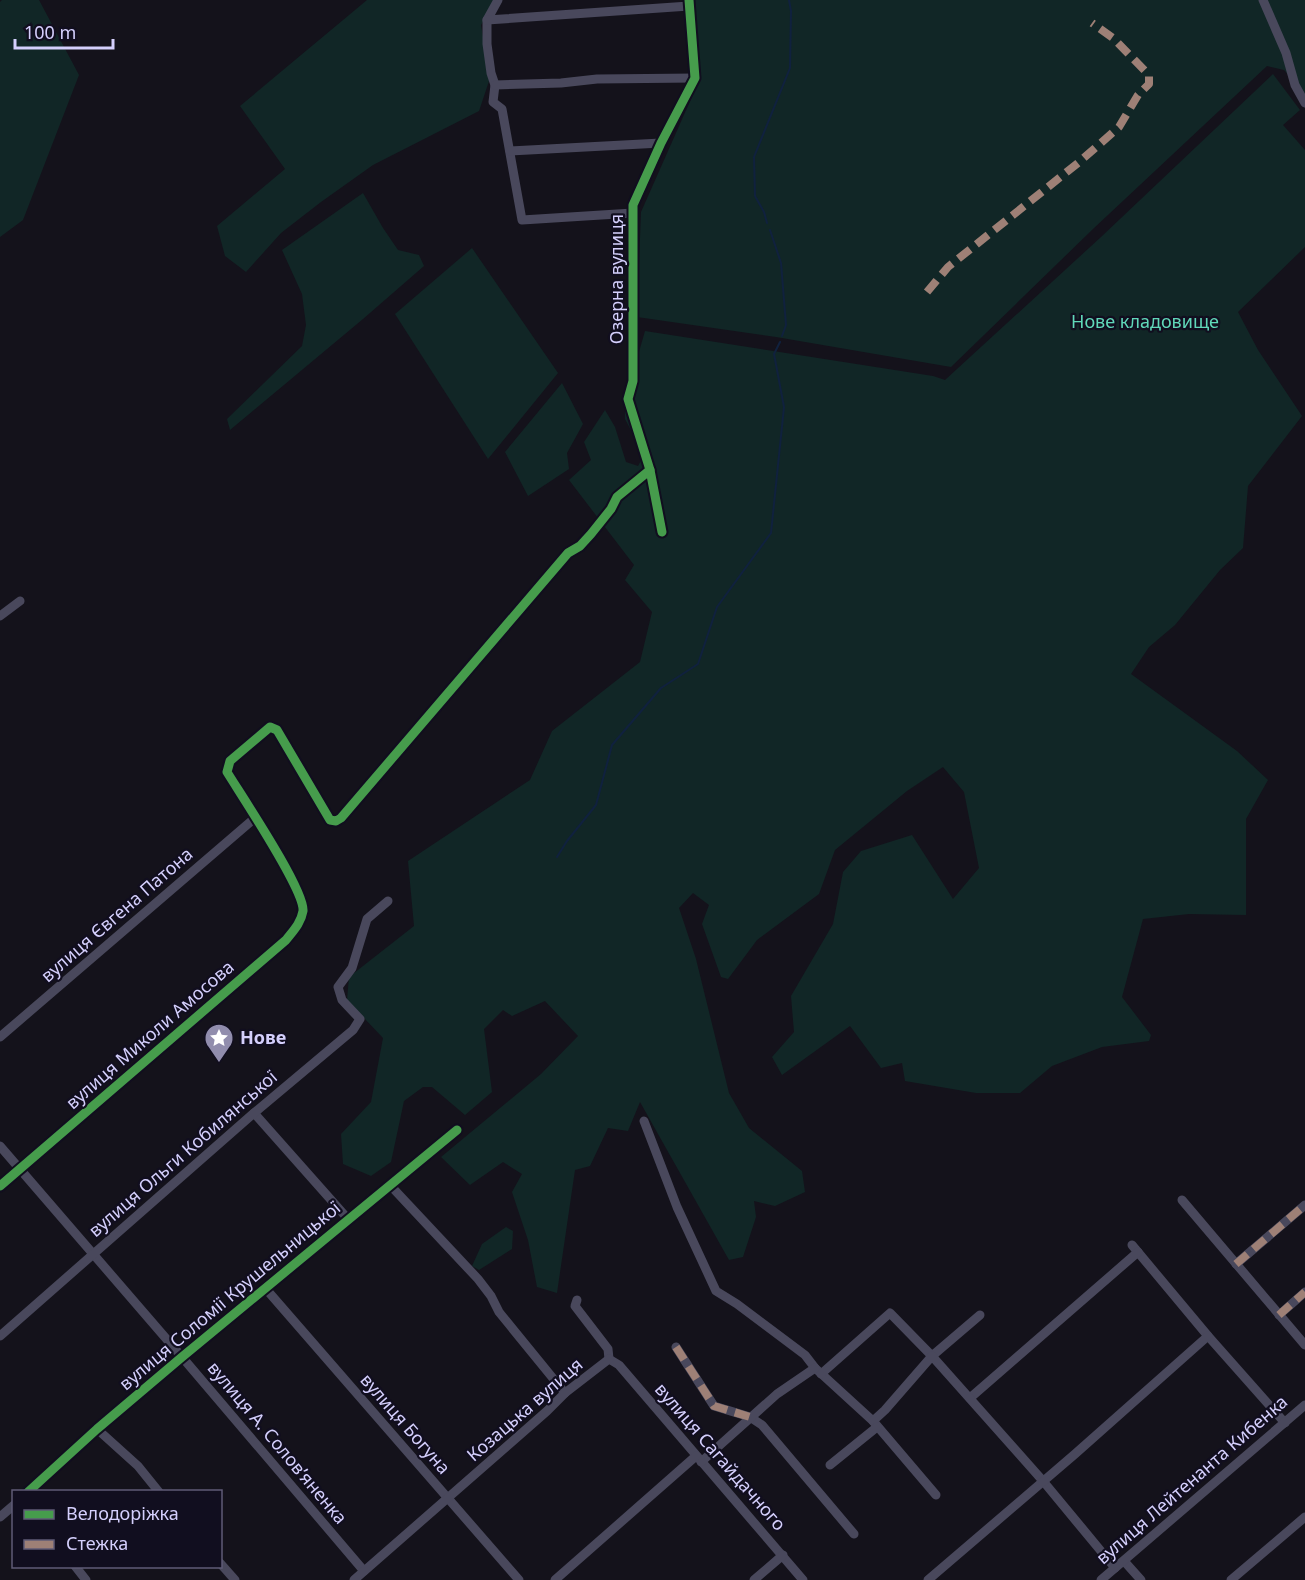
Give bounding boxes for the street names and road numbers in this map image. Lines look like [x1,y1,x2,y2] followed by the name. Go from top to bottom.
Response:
[604,214,628,344] street label: Озерна вулиця
[35,842,197,987] street label: вулиця Євгена Патона
[60,955,239,1114] street label: вулиця Миколи Амосова
[83,1064,282,1242] street label: вулиця Ольги Кобилянської
[114,1195,345,1395] street label: вулиця Соломії Крушельницької
[461,1352,587,1466] street label: Козацька вулиця
[203,1356,353,1529] street label: вулиця А. Соловʼяненка
[355,1368,456,1479] street label: вулиця Богуна
[650,1377,792,1535] street label: вулиця Сагайдачного
[1091,1389,1292,1569] street label: вулиця Лейтенанта Кибенка

